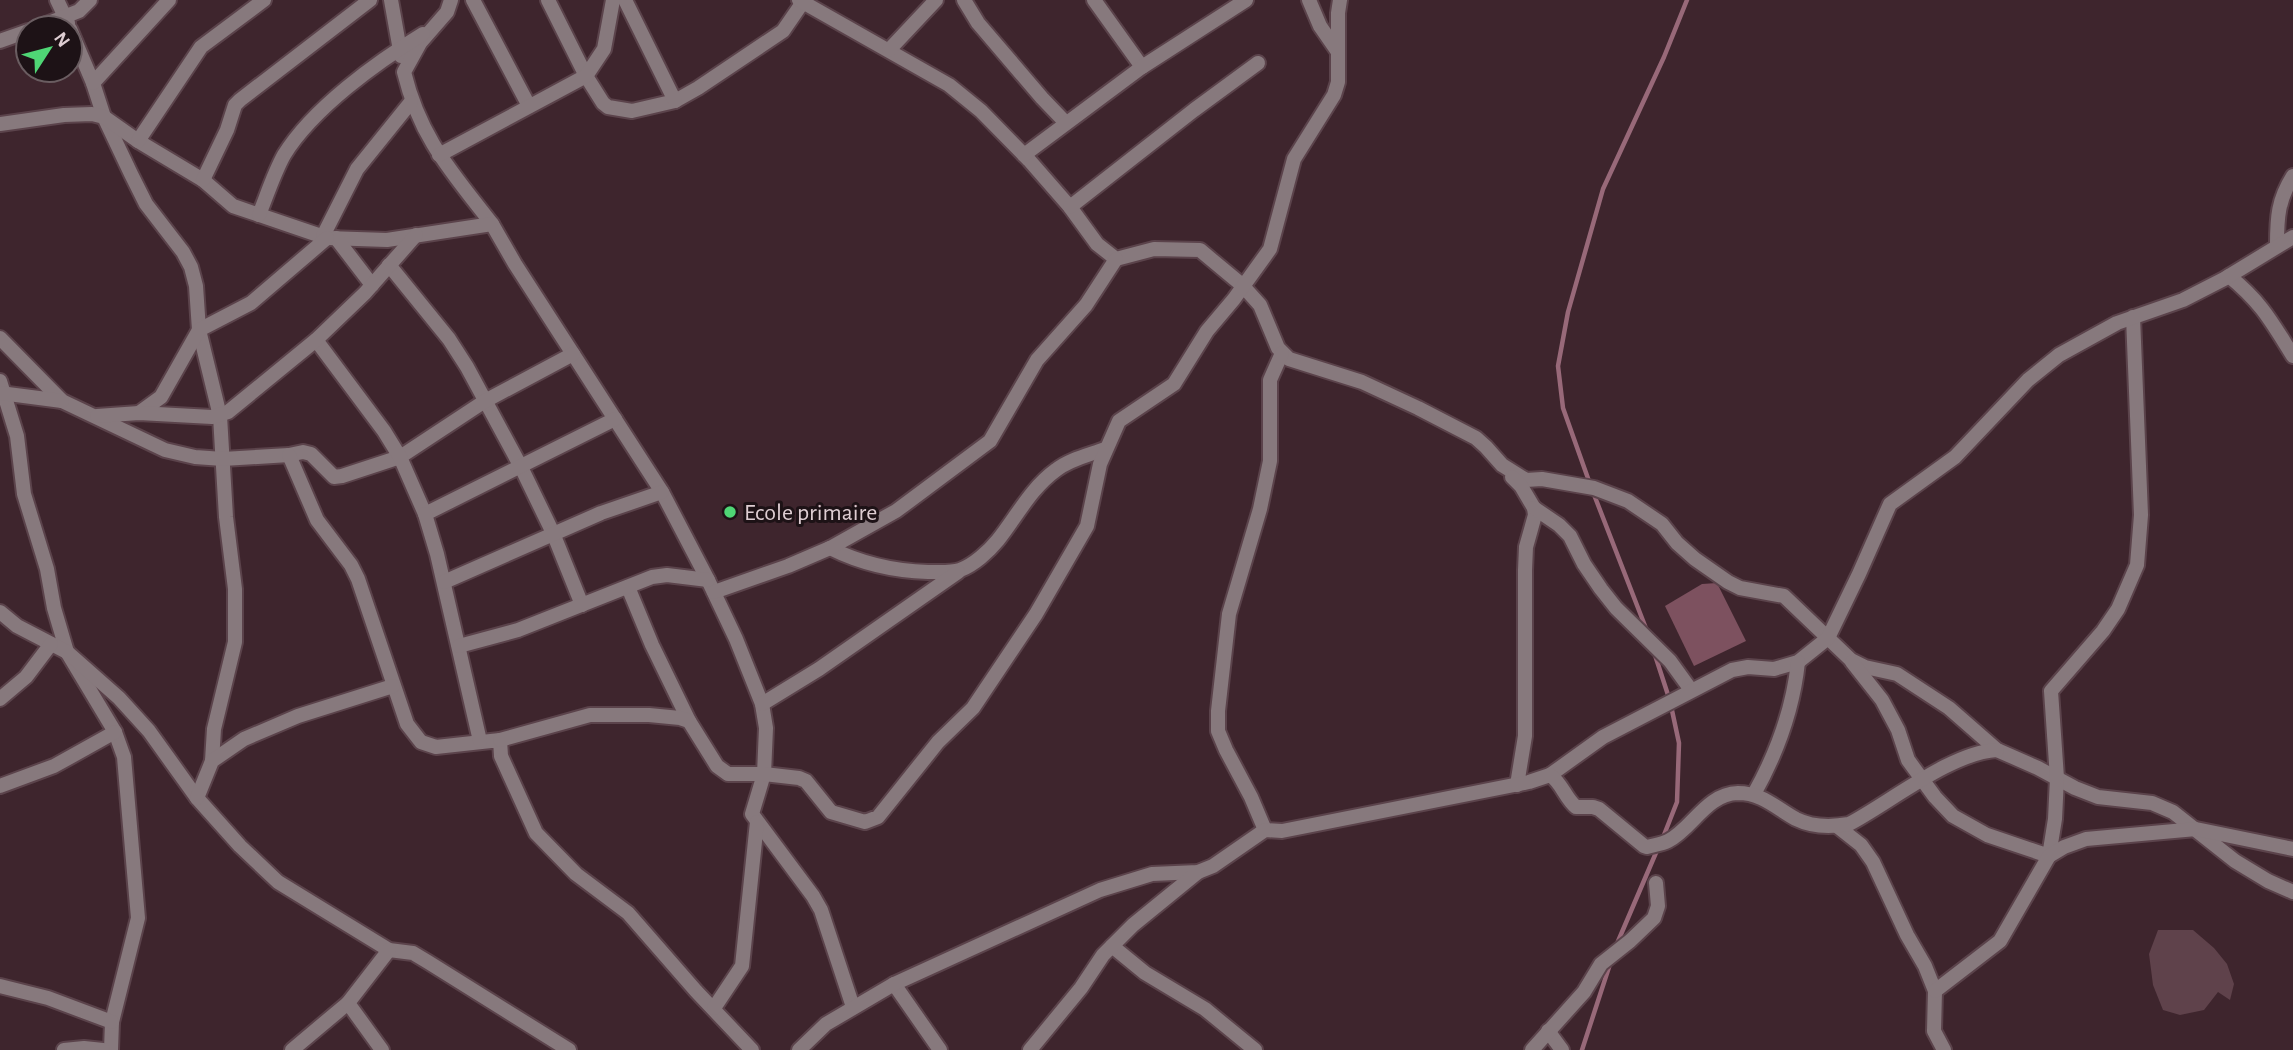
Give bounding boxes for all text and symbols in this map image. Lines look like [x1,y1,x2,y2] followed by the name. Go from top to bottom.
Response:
[14,14,84,84] north arrow
[50,29,73,51] text: N
[744,501,877,525] place label: Ecole primaire
[722,504,738,520] marker: Ecole primaire

